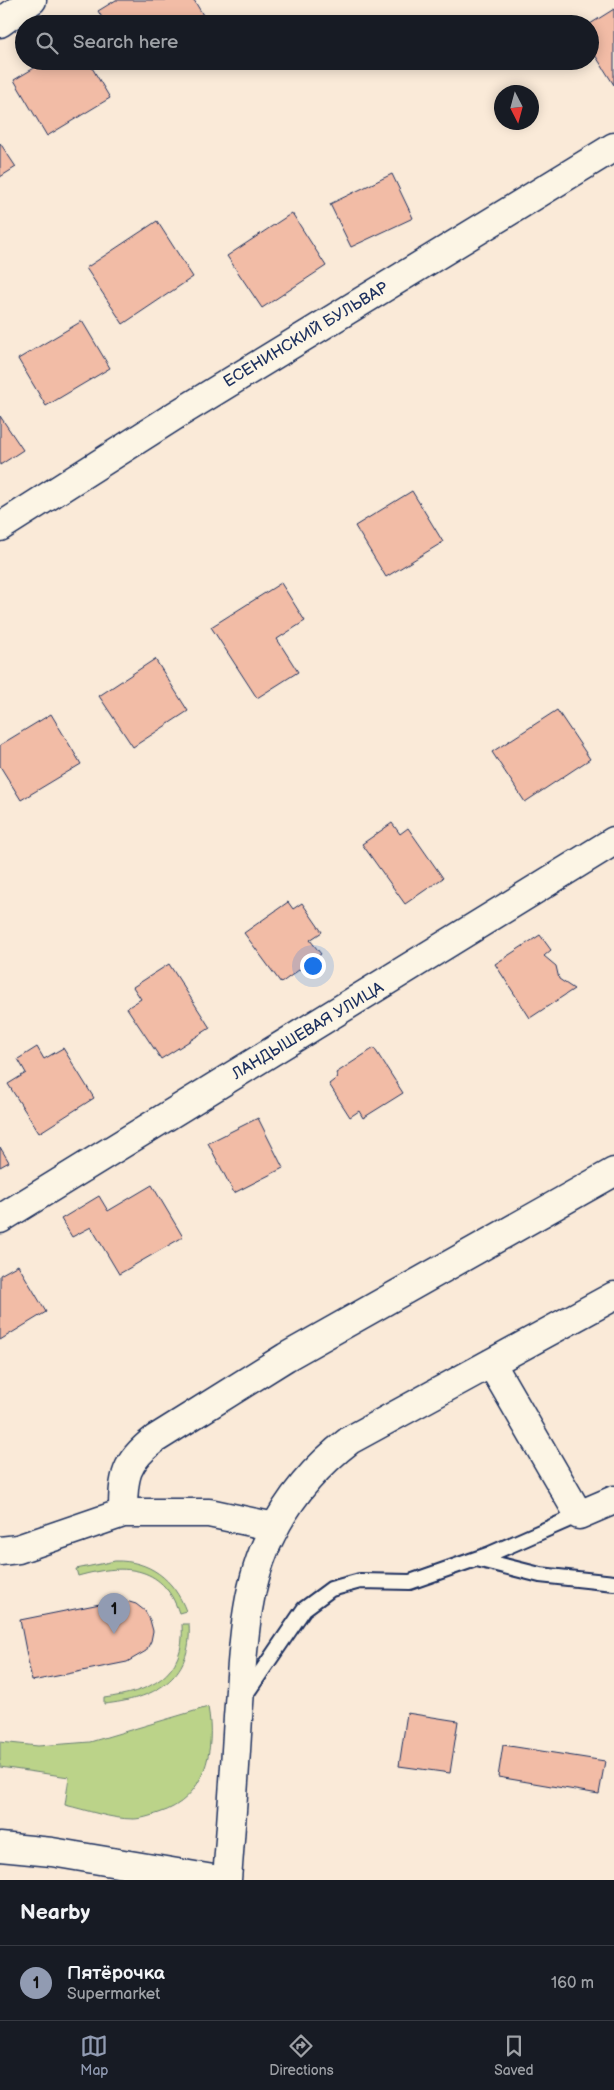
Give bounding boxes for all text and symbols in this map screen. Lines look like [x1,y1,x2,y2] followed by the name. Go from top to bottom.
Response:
[15,15,599,70] search box
[33,29,61,57] icon: search
[73,31,178,54] text: Search here
[494,85,539,130] north arrow
[220,278,392,392] street label: ЕСЕНИНСКИЙ БУЛЬВАР
[300,953,326,979] your location
[228,978,387,1084] street label: ЛАНДЫШЕВАЯ УЛИЦА
[98,1593,130,1634] pin: 1
[20,1900,90,1925] text: Nearby
[67,1962,165,1985] text: Пятёрочка
[33,1974,39,1993] text: 1
[551,1974,594,1993] text: 160 m
[67,1985,160,2004] text: Supermarket
[80,2032,109,2079] tab: Map
[269,2032,334,2079] tab: Directions
[494,2032,534,2079] tab: Saved

